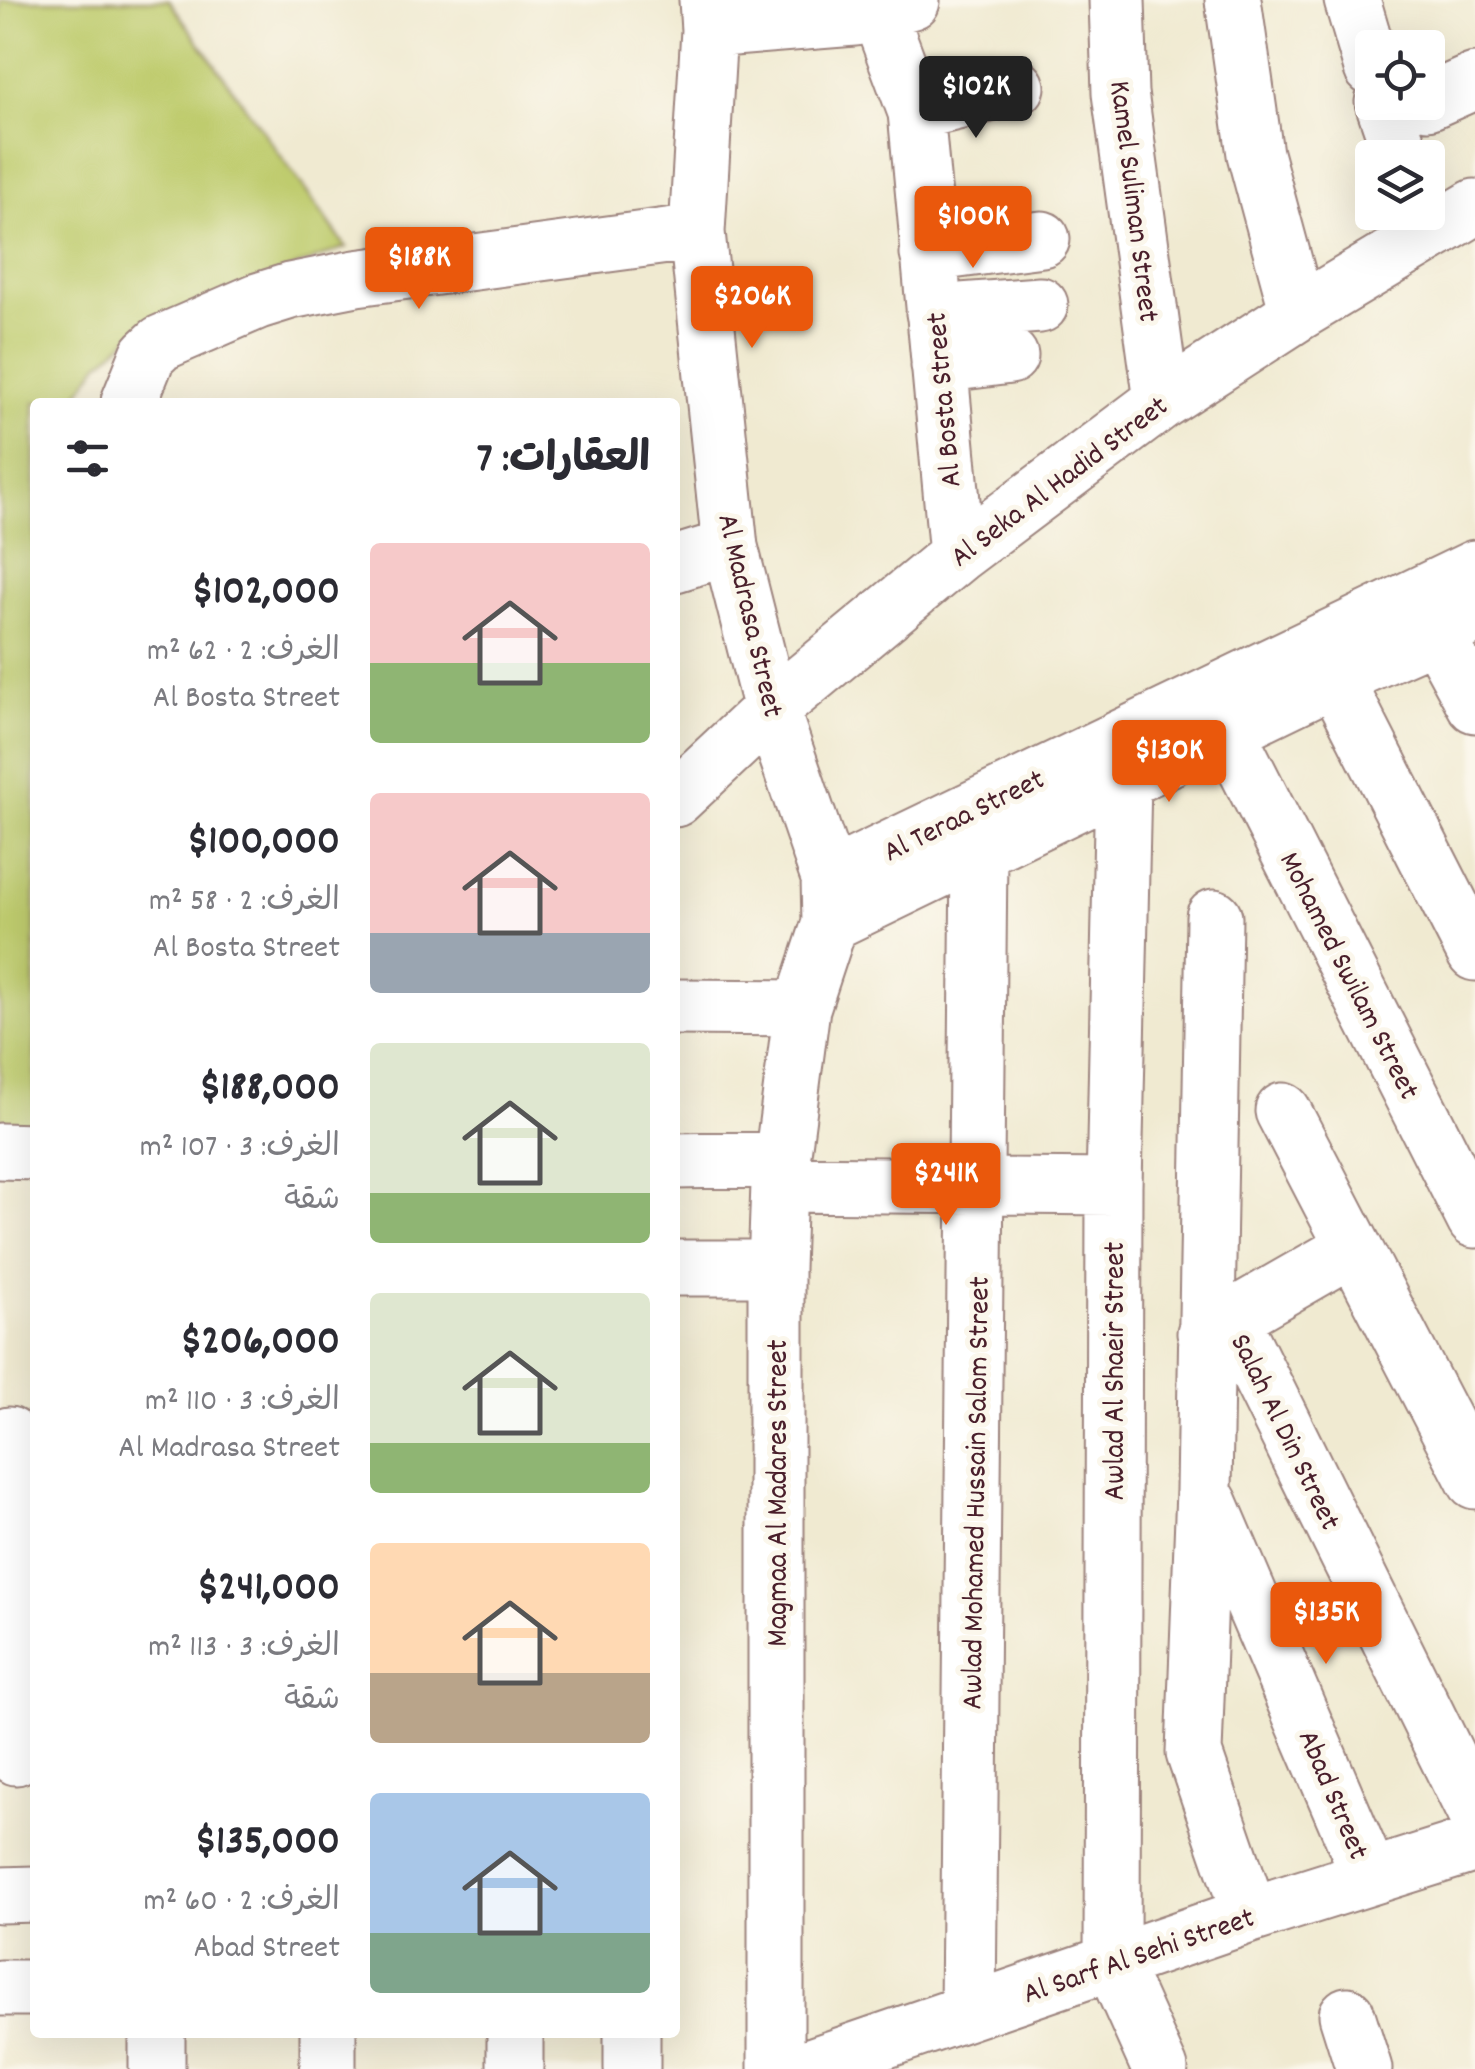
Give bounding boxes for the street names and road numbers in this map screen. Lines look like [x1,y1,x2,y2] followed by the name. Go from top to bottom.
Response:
[1095,78,1168,325] street label: Kamel Suliman Street
[917,310,976,489] street label: Al Bosta Street
[943,387,1179,580] street label: Al Seka Al Hadid Street
[703,510,792,722] street label: Al Madrasa Street
[877,760,1053,876] street label: Al Teraa Street
[1266,846,1428,1108] street label: Mohamed Swilam Street
[1096,1242,1139,1500] street label: Awlad Al Shaeir Street
[953,1276,1004,1710] street label: Awlad Mohamed Hussain Salom Street
[1217,1327,1349,1539] street label: Salah Al Din Street
[759,1339,802,1647] street label: Magmaa Al Madares Street
[1284,1724,1377,1867] street label: Abad Street
[1018,1899,1261,2018] street label: Al Sarf Al Sehi Street

